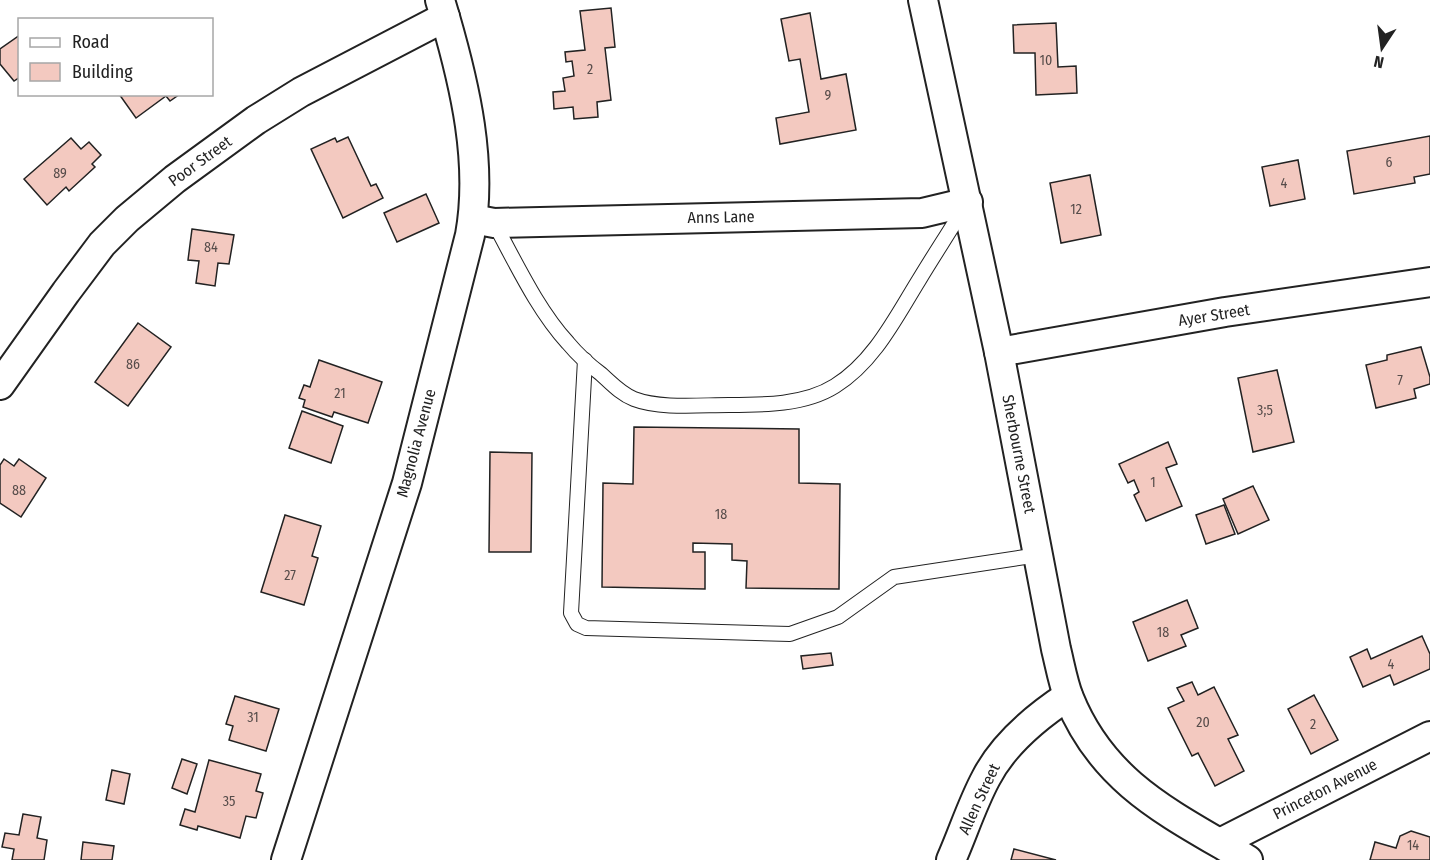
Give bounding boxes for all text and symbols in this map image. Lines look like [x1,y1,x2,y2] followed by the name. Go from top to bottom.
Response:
[18,18,213,96] legend
[1352,18,1412,78] north arrow
[72,31,109,53] text: Road
[1040,52,1052,69] house number: 10
[1372,52,1386,72] text: N
[72,61,133,83] text: Building
[587,61,593,78] house number: 2
[825,87,832,104] house number: 9
[165,131,236,190] street label: Poor Street
[1386,154,1393,171] house number: 6
[53,165,67,182] house number: 89
[1281,175,1288,192] house number: 4
[1070,201,1082,218] house number: 12
[687,207,755,227] street label: Anns Lane
[204,239,218,256] house number: 84
[1177,300,1252,330] street label: Ayer Street
[126,356,140,373] house number: 86
[1397,372,1403,389] house number: 7
[334,385,346,402] house number: 21
[392,387,440,499] street label: Magnolia Avenue
[998,393,1040,516] street label: Sherbourne Street
[1257,402,1273,419] house number: 3;5
[1150,474,1156,491] house number: 1
[12,482,26,499] house number: 88
[715,506,727,523] house number: 18
[284,567,296,584] house number: 27
[1157,624,1169,641] house number: 18
[1388,656,1395,673] house number: 4
[247,709,259,726] house number: 31
[1196,714,1210,731] house number: 20
[1310,716,1316,733] house number: 2
[1270,755,1380,823] street label: Princeton Avenue
[954,760,1004,838] street label: Allen Street
[223,793,235,810] house number: 35
[1407,837,1419,854] house number: 14

